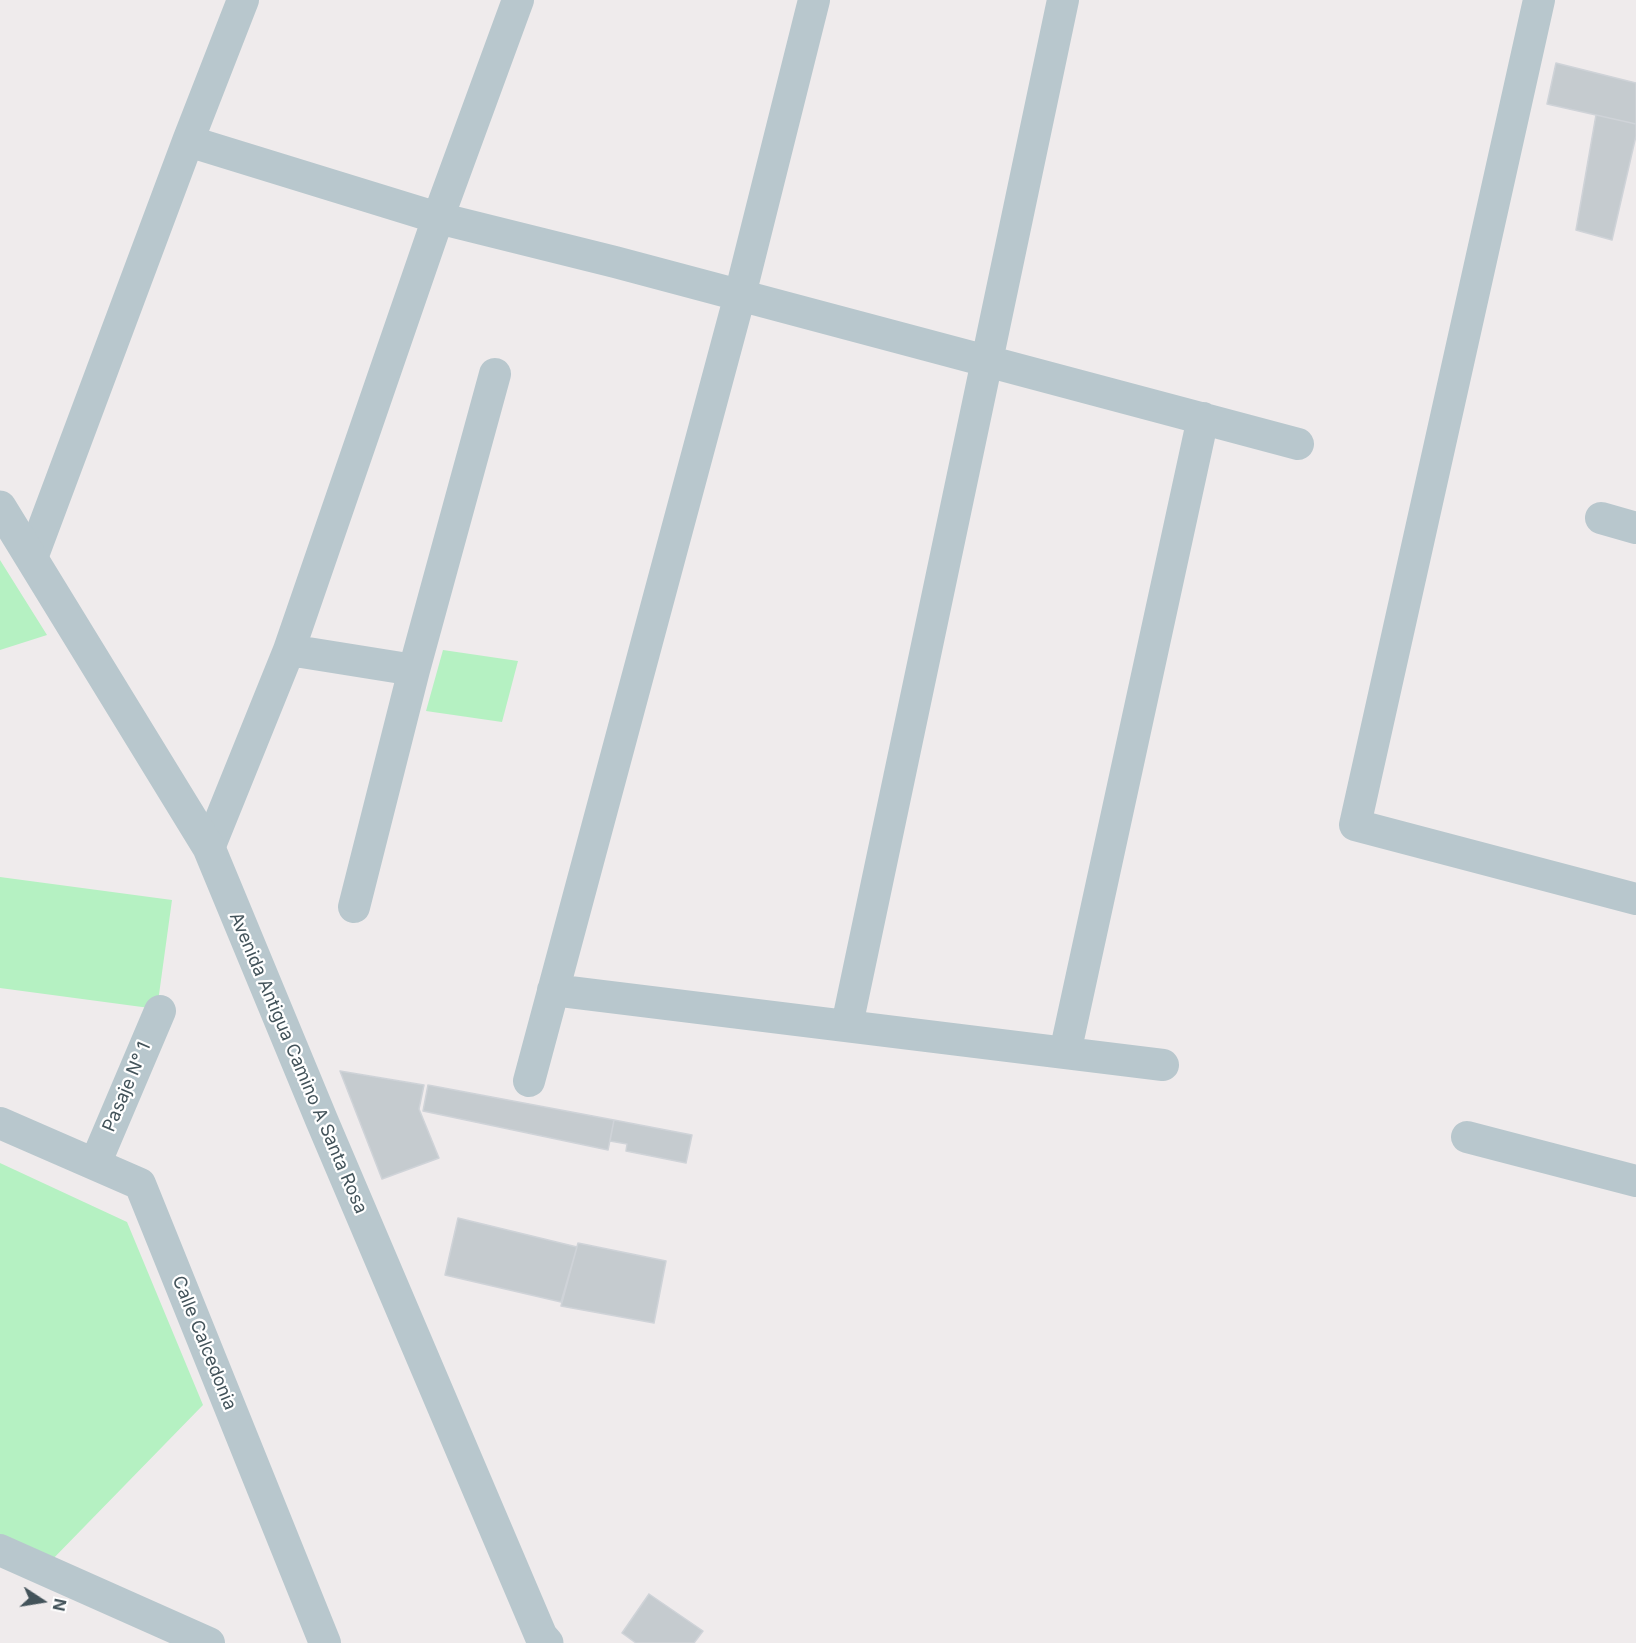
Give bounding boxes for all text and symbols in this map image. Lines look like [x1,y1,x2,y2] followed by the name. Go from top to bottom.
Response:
[225,909,371,1217] street label: Avenida Antigua Camino A Santa Rosa
[98,1039,156,1135] street label: Pasaje N° 1
[167,1273,241,1413] street label: Calle Calcedonia
[12,1571,72,1631] north arrow
[49,1597,71,1613] text: N

